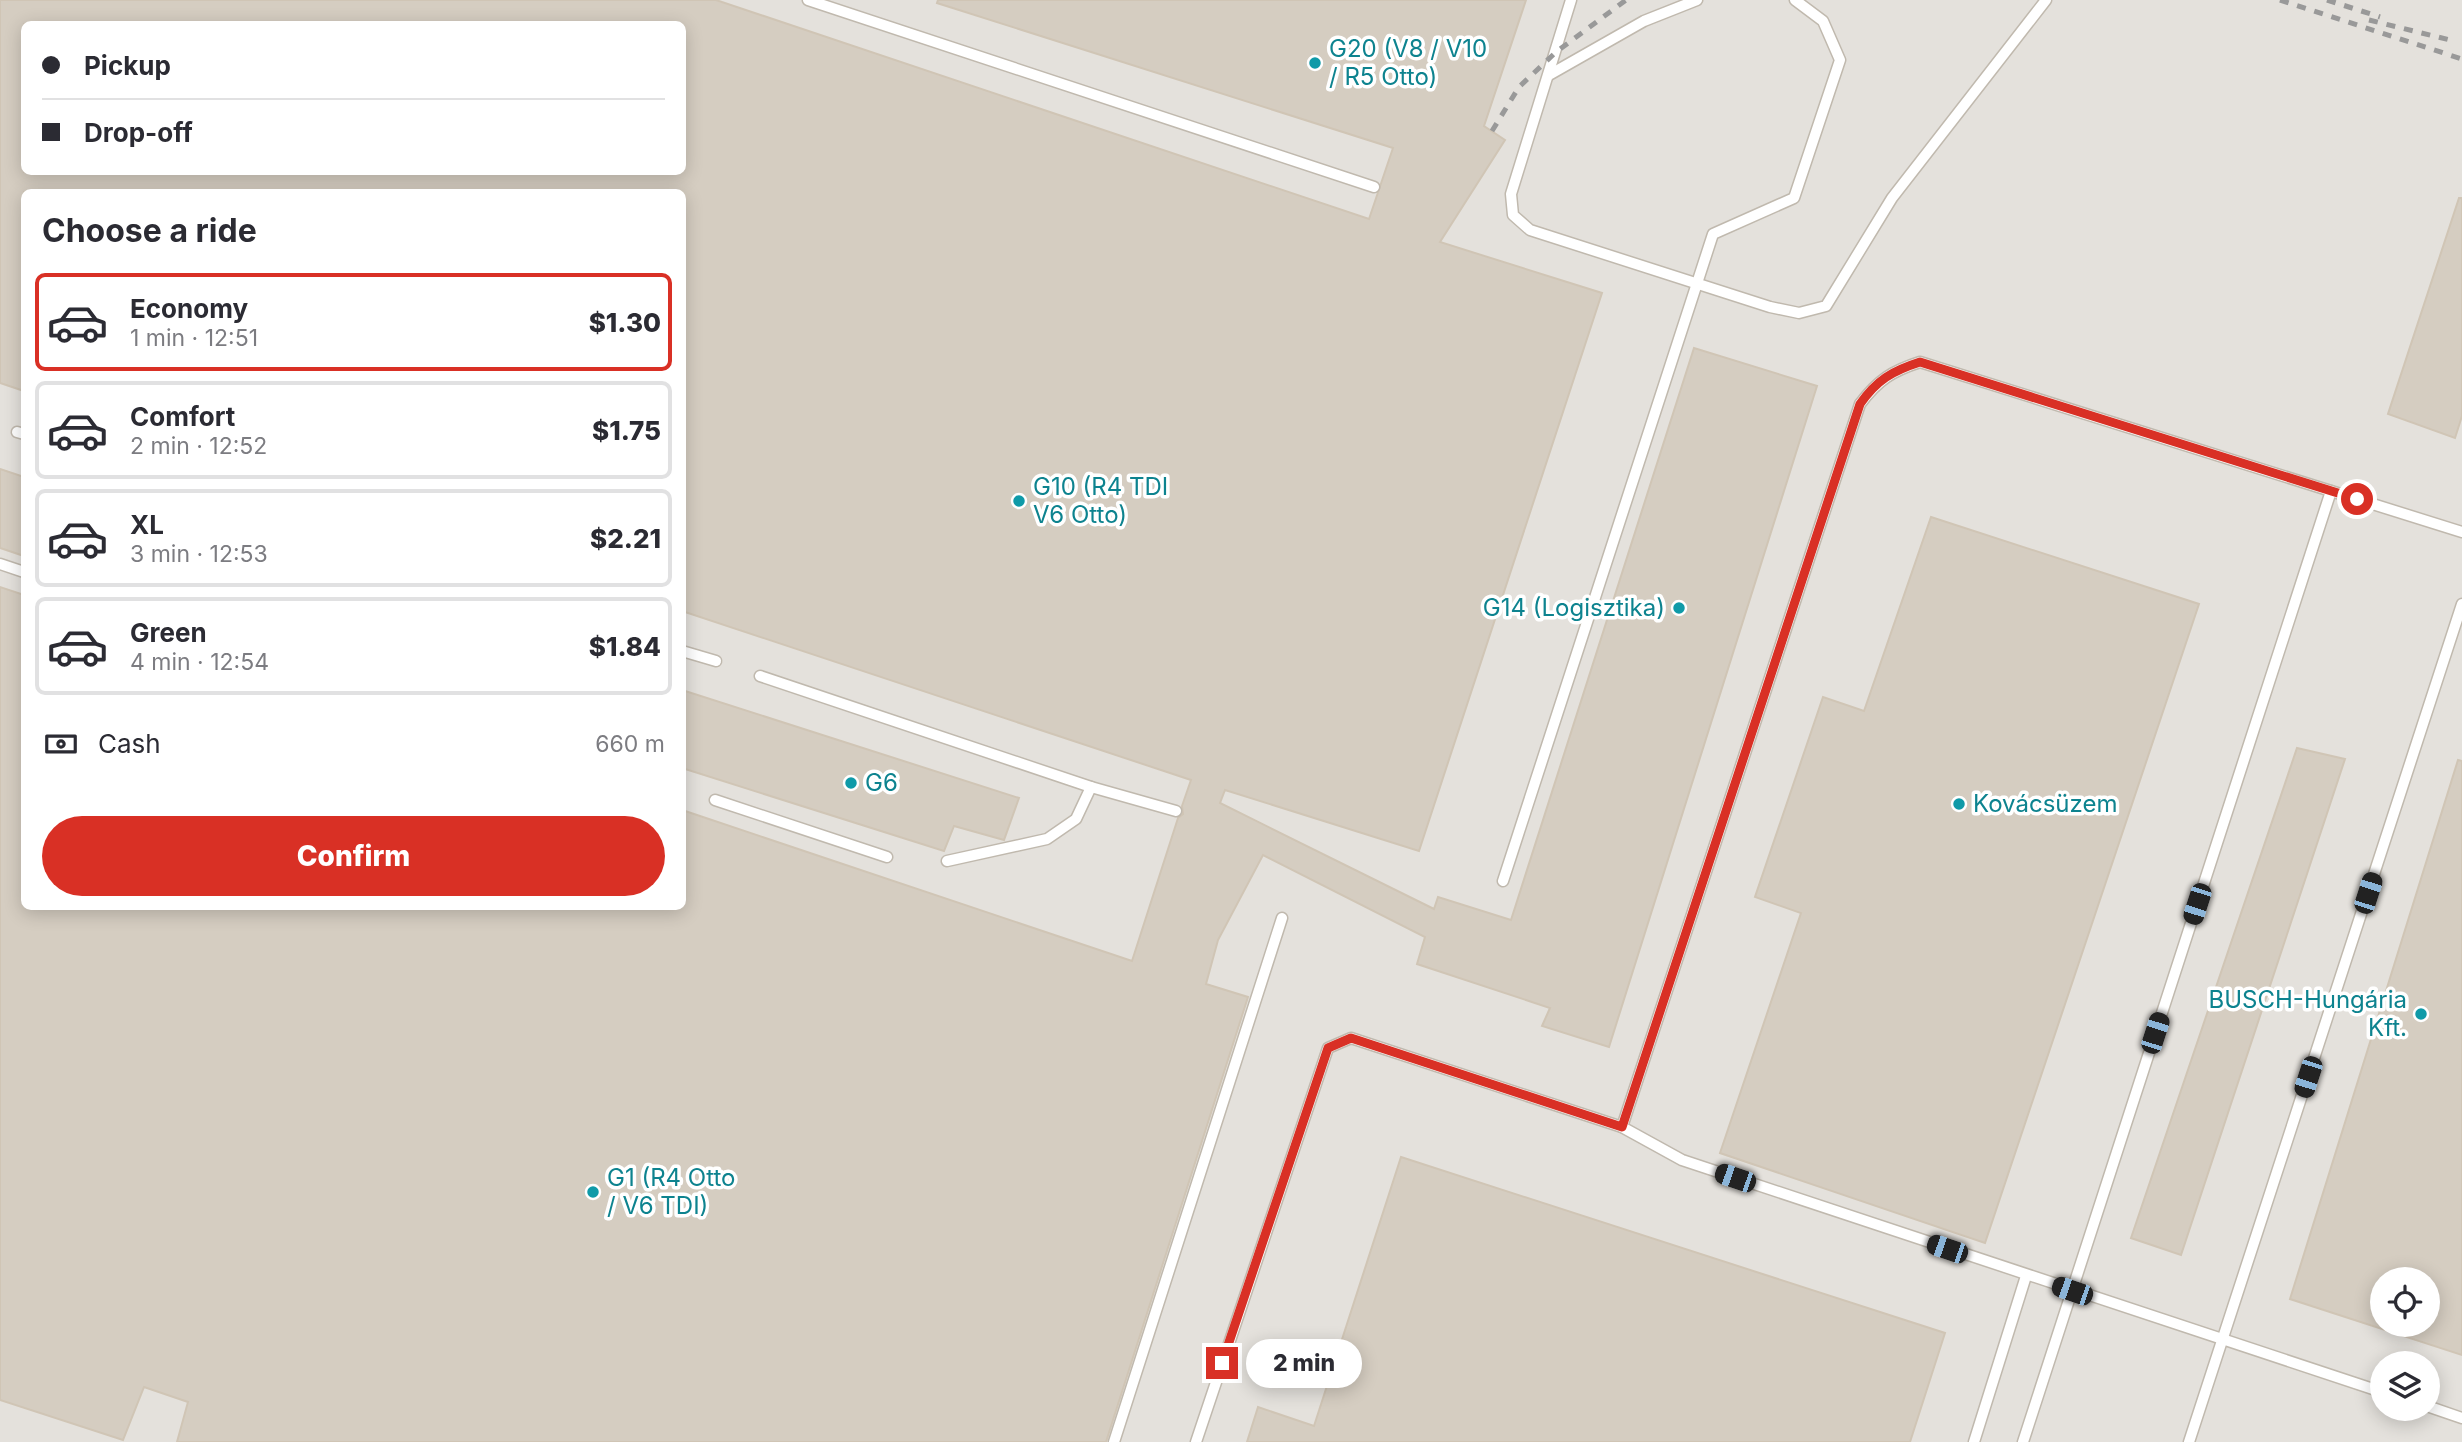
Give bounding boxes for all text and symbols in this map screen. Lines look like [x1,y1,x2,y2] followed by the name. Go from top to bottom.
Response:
[1329,34,1487,91] place label: G20 (V8 / V10 / R5 Otto)
[84,50,171,81] text: Pickup
[1307,55,1323,71] marker: G20 (V8 / V10 / R5 Otto)
[84,117,193,148] text: Drop-off
[42,211,257,250] text: Choose a ride
[46,291,109,354] icon: car
[130,293,248,324] text: Economy
[589,307,661,338] text: $1.30
[130,324,258,352] text: 1 min · 12:51
[46,399,109,462] icon: car
[130,401,235,432] text: Comfort
[592,415,661,446] text: $1.75
[130,432,267,460] text: 2 min · 12:52
[1033,472,1168,529] place label: G10 (R4 TDI V6 Otto)
[2341,483,2373,515] route start
[1011,493,1027,509] marker: G10 (R4 TDI V6 Otto)
[46,507,109,570] icon: car
[130,509,164,540] text: XL
[590,523,661,554] text: $2.21
[130,540,268,568] text: 3 min · 12:53
[1483,593,1665,622] place label: G14 (Logisztika)
[1671,600,1687,616] marker: G14 (Logisztika)
[46,615,109,678] icon: car
[130,617,207,648] text: Green
[589,631,661,662] text: $1.84
[130,648,269,676] text: 4 min · 12:54
[42,725,80,763] icon: cash
[98,728,161,759] text: Cash
[595,730,665,758] text: 660 m
[865,768,898,797] place label: G6
[843,775,859,791] marker: G6
[1973,789,2117,818] place label: Kovácsüzem
[1951,796,1967,812] marker: Kovácsüzem
[42,816,665,896] button: Confirm
[2352,870,2385,916] car
[2181,881,2214,927] car
[2209,985,2407,1042] place label: BUSCH-Hungária Kft.
[2413,1006,2429,1022] marker: BUSCH-Hungária Kft.
[2139,1010,2172,1056] car
[2292,1054,2325,1100] car
[1712,1161,1759,1195] car
[607,1163,736,1220] place label: G1 (R4 Otto / V6 TDI)
[585,1184,601,1200] marker: G1 (R4 Otto / V6 TDI)
[1924,1232,1971,1266] car
[2370,1267,2440,1421] map controls
[2370,1267,2440,1337] button: locate
[2049,1274,2096,1308] car
[1246,1338,1362,1388] callout: 2 min
[1206,1347,1238,1379] route end
[1273,1349,1335,1377] text: 2 min
[2370,1351,2440,1421] button: layers

